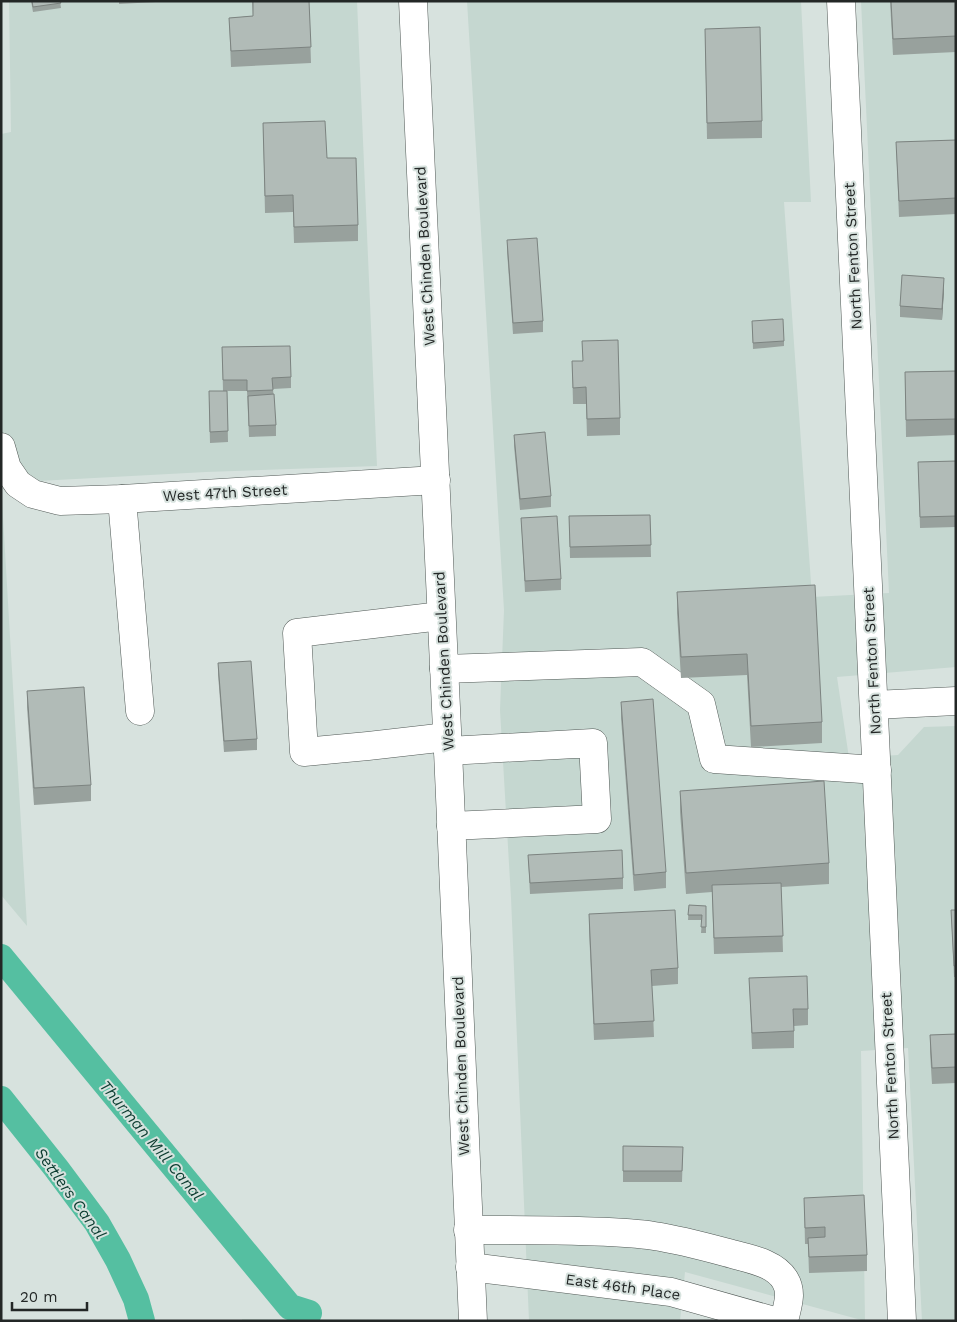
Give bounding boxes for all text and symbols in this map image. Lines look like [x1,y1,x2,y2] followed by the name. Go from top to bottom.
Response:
[411,166,439,346] street label: West Chinden Boulevard
[840,181,866,330] street label: North Fenton Street
[162,481,288,505] street label: West 47th Street
[430,571,458,751] street label: West Chinden Boulevard
[859,586,885,735] street label: North Fenton Street
[449,976,473,1156] street label: West Chinden Boulevard
[877,991,903,1140] street label: North Fenton Street
[96,1076,208,1204] water label: Thurman Mill Canal
[31,1144,110,1243] water label: Settlers Canal
[564,1270,682,1304] street label: East 46th Place
[12,1280,88,1312] scale bar
[20,1288,58,1306] text: 20 m

